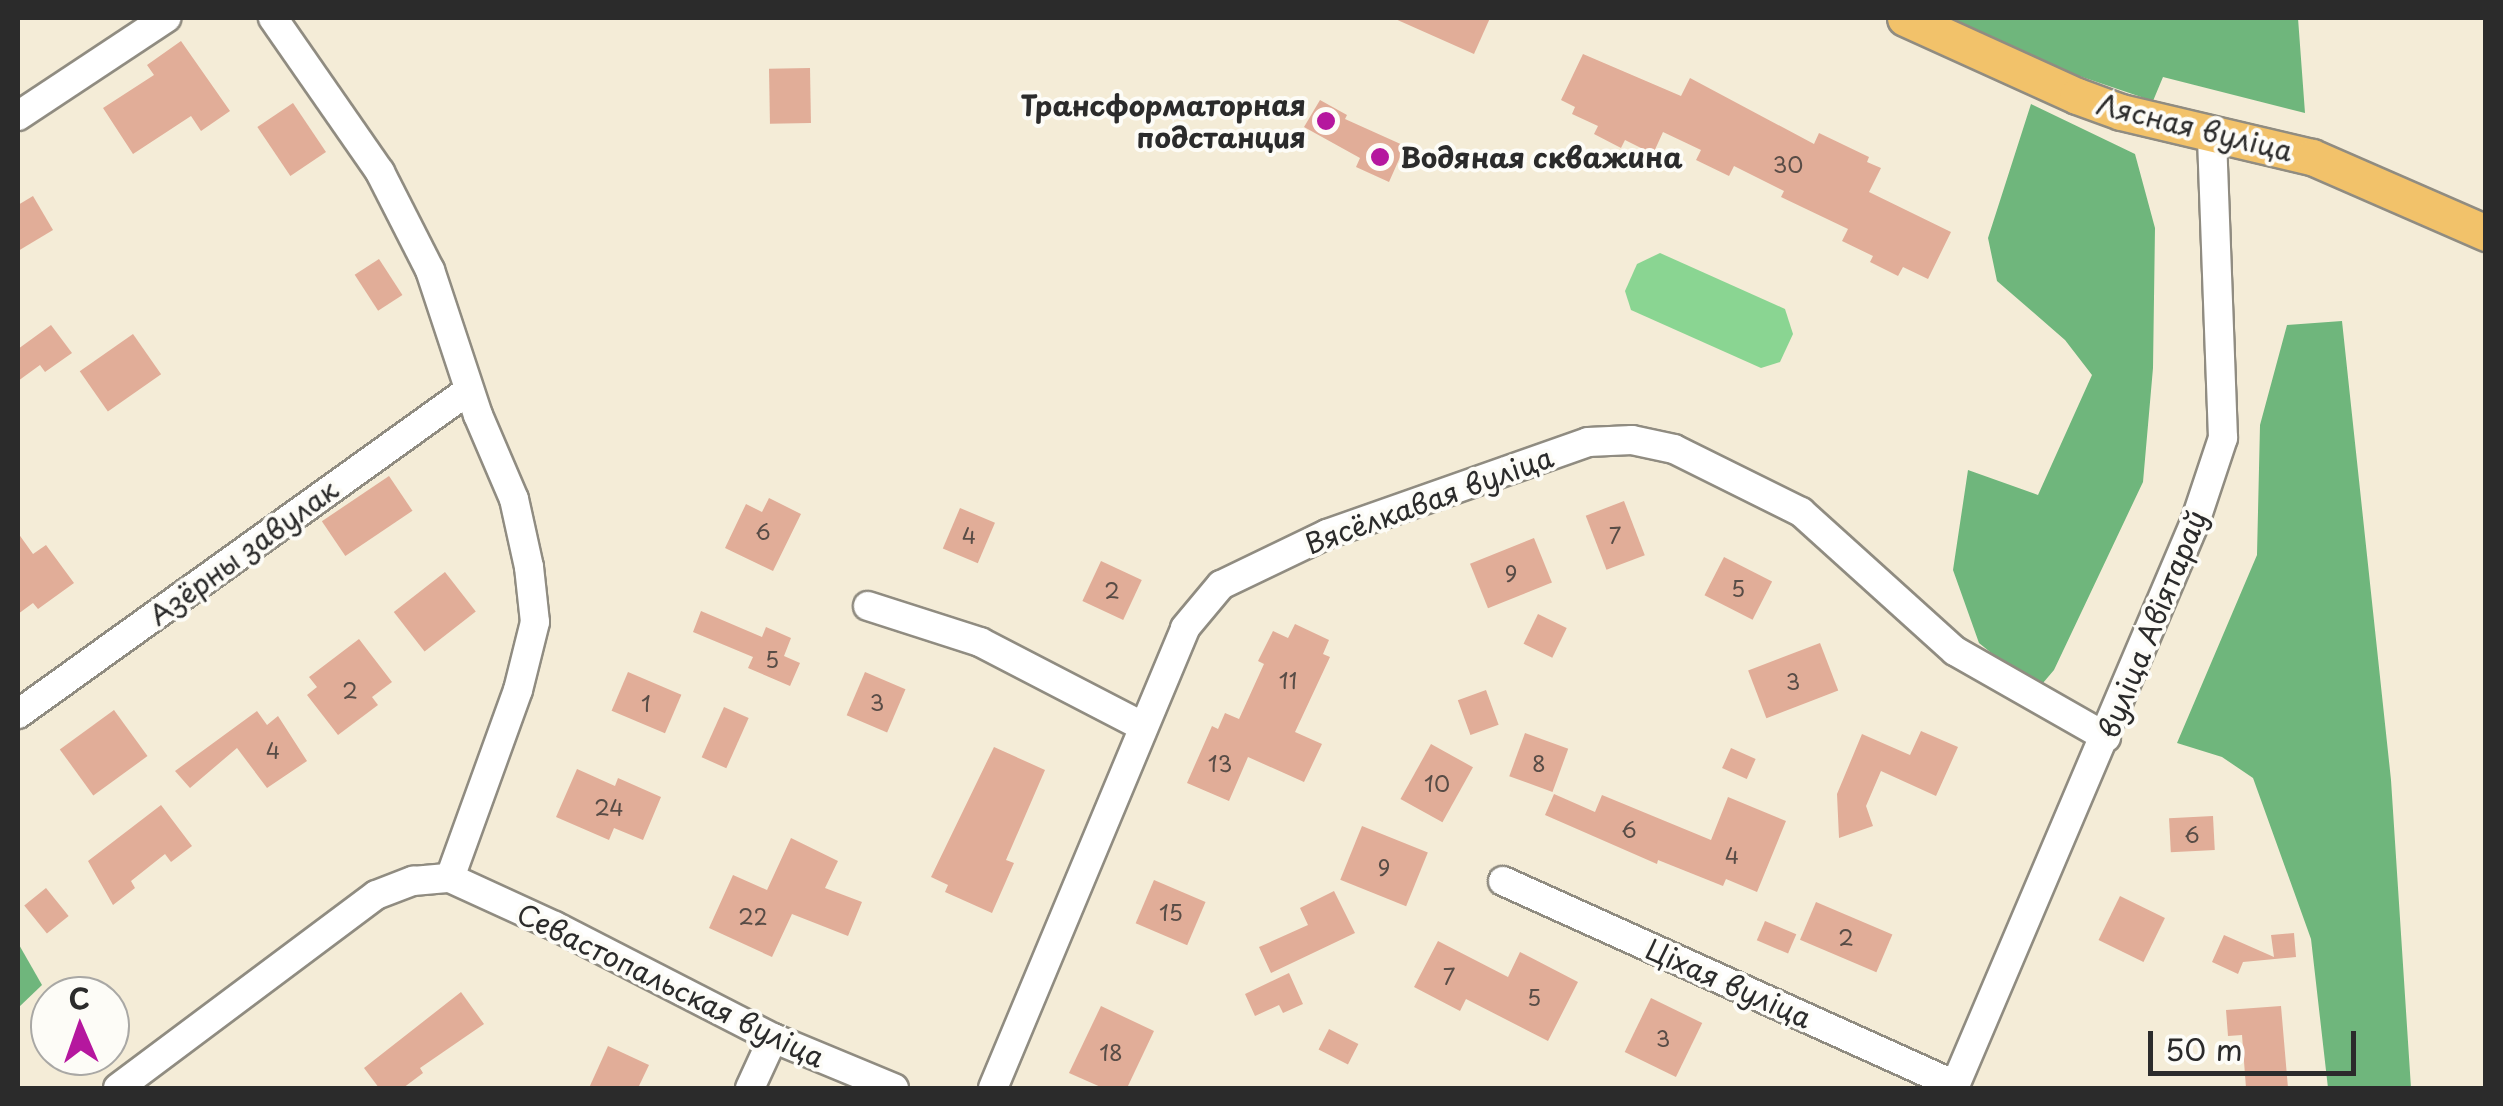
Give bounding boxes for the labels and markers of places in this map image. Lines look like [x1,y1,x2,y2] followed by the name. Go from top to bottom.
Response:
[1021,88,1306,154] place label: Трансформаторная подстанция
[1315,110,1337,132] marker: Трансформаторная подстанция
[1400,140,1683,174] place label: Водяная скважина
[1369,146,1391,168] marker: Водяная скважина

